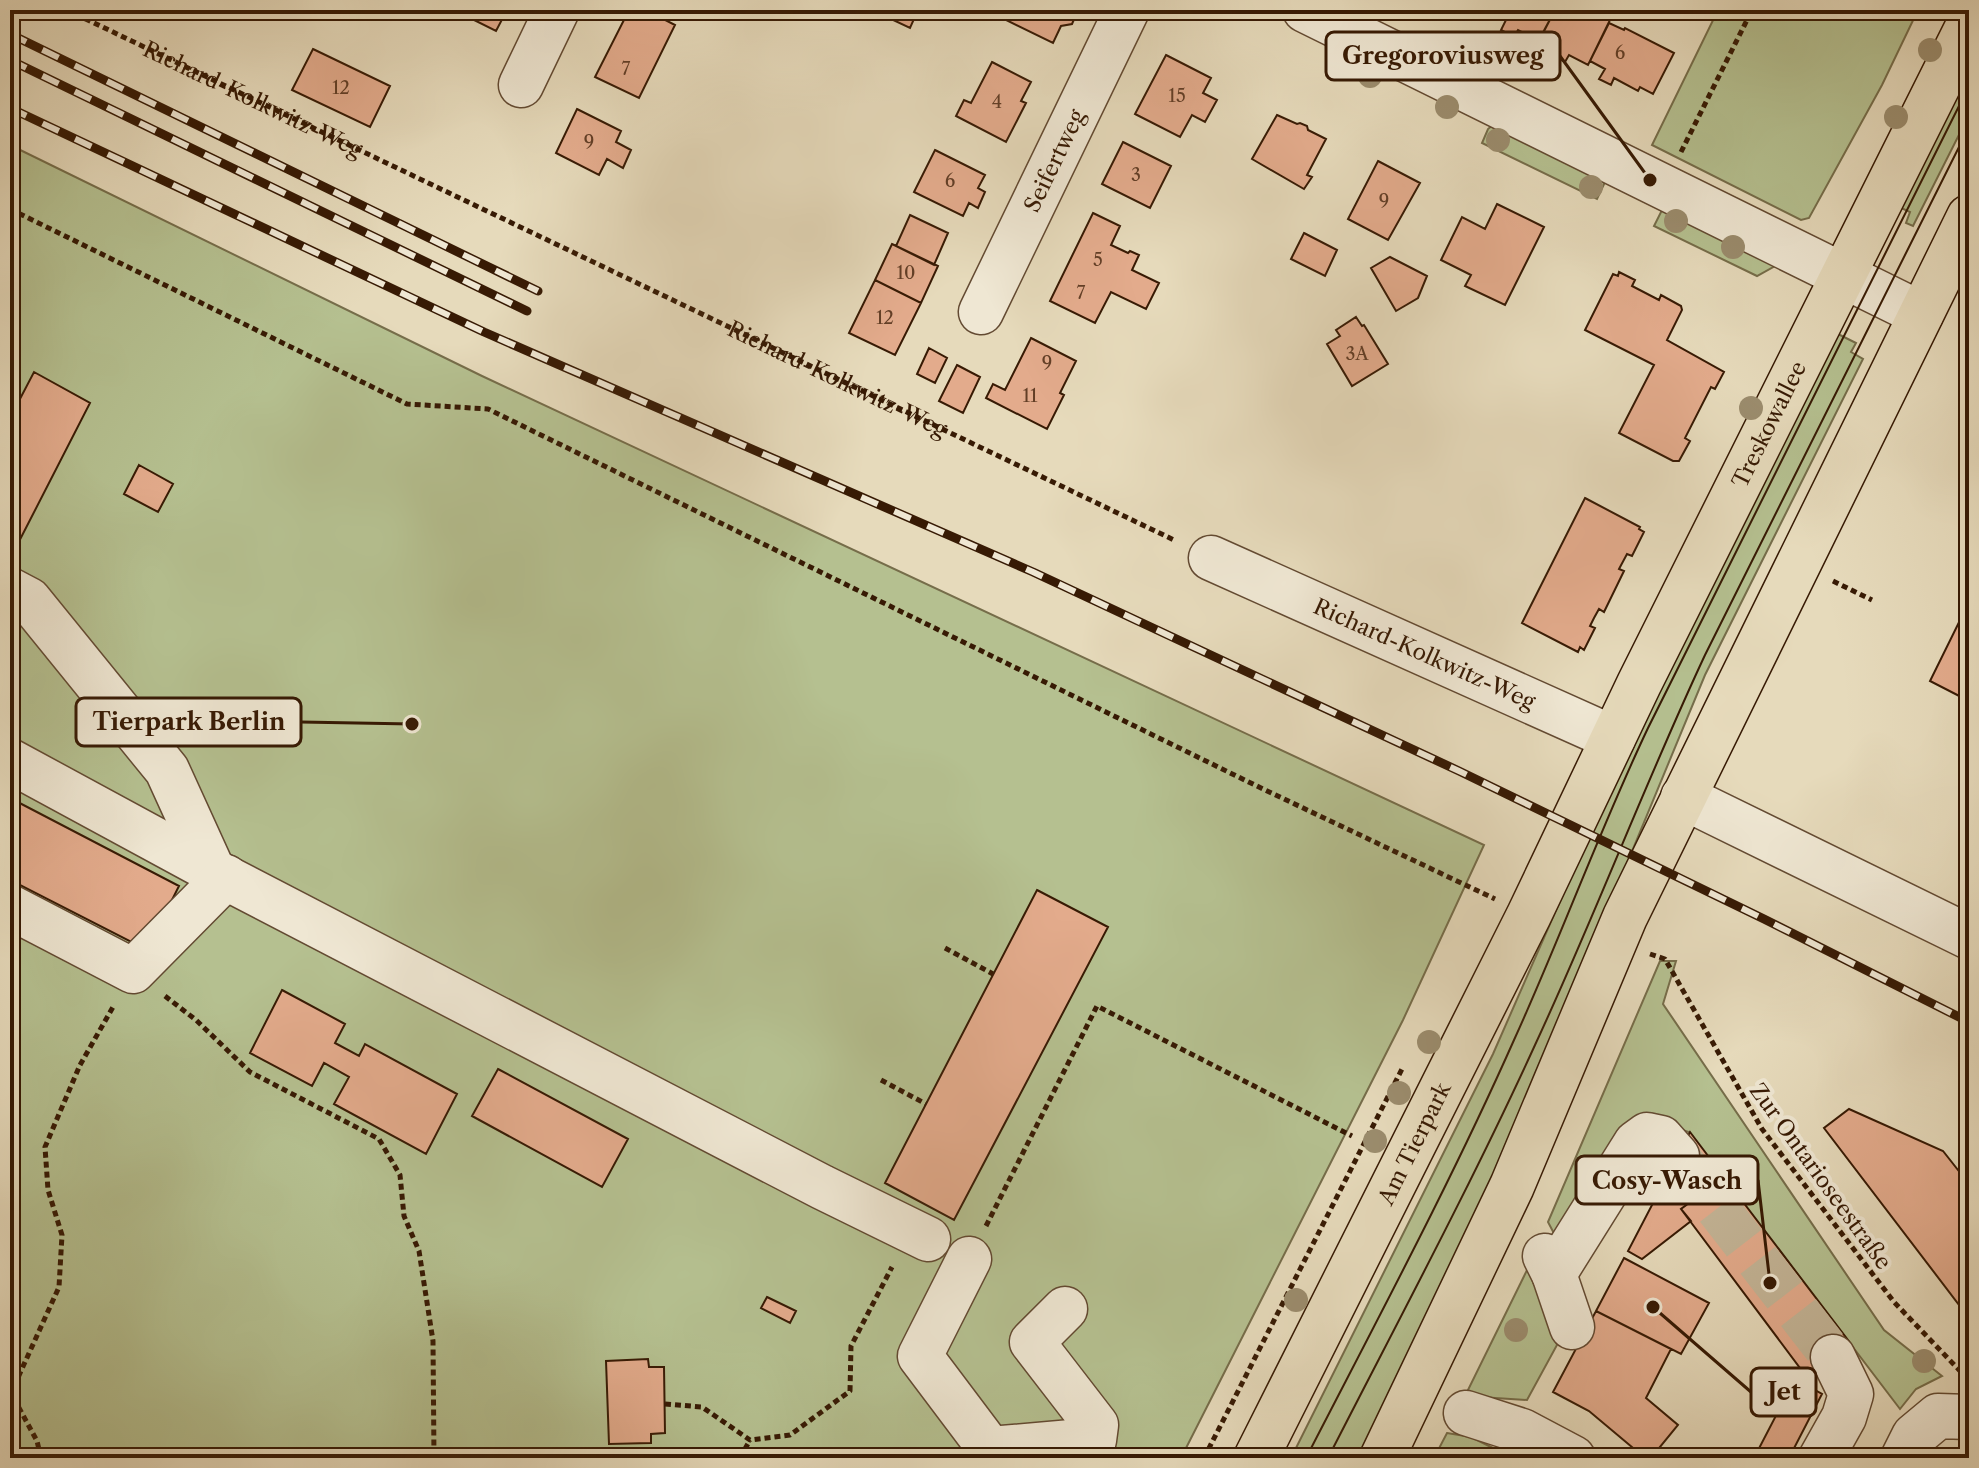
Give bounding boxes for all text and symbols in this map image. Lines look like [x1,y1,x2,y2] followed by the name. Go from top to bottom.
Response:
[1326,32,1560,80] callout: Gregoroviusweg
[139,35,367,164] street label: Richard-Kolkwitz-Weg
[1342,41,1545,70] text: Gregoroviusweg
[1615,42,1625,64] house number: 6
[622,58,631,80] house number: 7
[332,77,350,99] house number: 12
[1168,85,1186,107] house number: 15
[992,91,1002,113] house number: 4
[1018,105,1091,217] street label: Seifertweg
[584,131,594,153] house number: 9
[1131,164,1141,186] house number: 3
[945,170,955,192] house number: 6
[1379,190,1389,212] house number: 9
[1093,249,1103,271] house number: 5
[897,262,915,284] house number: 10
[1077,282,1086,304] house number: 7
[876,307,894,329] house number: 12
[723,315,951,443] street label: Richard-Kolkwitz-Weg
[1345,343,1369,365] house number: 3A
[1042,352,1052,374] house number: 9
[1726,357,1812,492] street label: Treskowallee
[1022,385,1038,407] house number: 11
[1309,593,1540,716] street label: Richard-Kolkwitz-Weg
[76,698,301,746] callout: Tierpark Berlin
[92,707,286,736] text: Tierpark Berlin
[1372,1077,1457,1210] street label: Am Tierpark
[1744,1078,1897,1275] street label: Zur Ontarioseestraße
[1576,1156,1758,1204] callout: Cosy-Wasch
[1592,1166,1743,1195] text: Cosy-Wasch
[1751,1368,1816,1416] callout: Jet
[1763,1377,1801,1406] text: Jet

